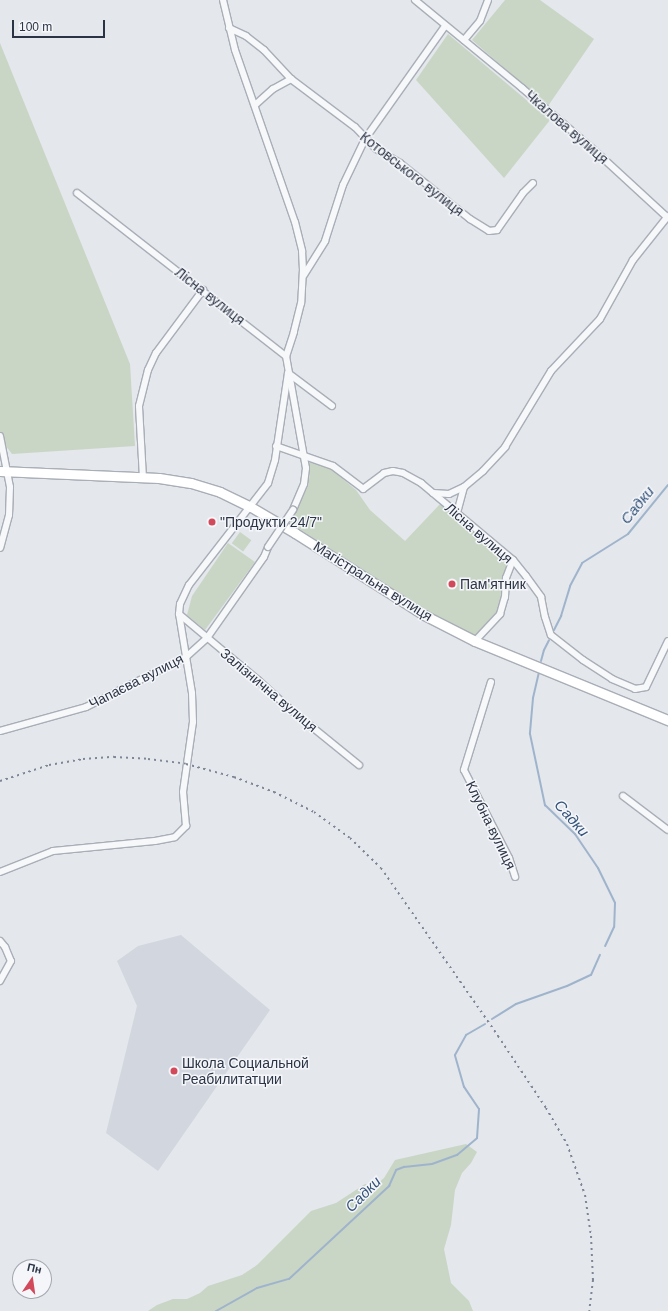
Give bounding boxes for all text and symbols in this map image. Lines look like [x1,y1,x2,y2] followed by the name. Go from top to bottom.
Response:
[14,12,107,38] scale bar
[19,20,52,34] text: 100 m
[522,87,612,167] street label: Чкалова вулиця
[357,128,467,220] street label: Котовського вулиця
[172,263,248,329] street label: Лісна вулиця
[616,483,658,527] water label: Садки
[442,499,516,567] street label: Лісна вулиця
[220,514,322,530] place label: "Продукти 24/7"
[207,517,217,527] marker: "Продукти 24/7"
[310,538,436,624] street label: Магістральна вулиця
[460,576,526,592] place label: Пам'ятник
[447,579,457,589] marker: Пам'ятник
[217,644,321,736] street label: Залізнична вулиця
[86,650,186,712] street label: Чапаєва вулиця
[462,778,520,872] street label: Клубна вулиця
[551,796,593,840] water label: Садки
[182,1055,309,1088] place label: Школа Социальной Реабилитатции
[169,1066,179,1076] marker: Школа Социальной Реабилитатции
[341,1172,385,1216] water label: Садки
[12,1259,52,1299] north arrow
[26,1261,43,1276] text: Пн

